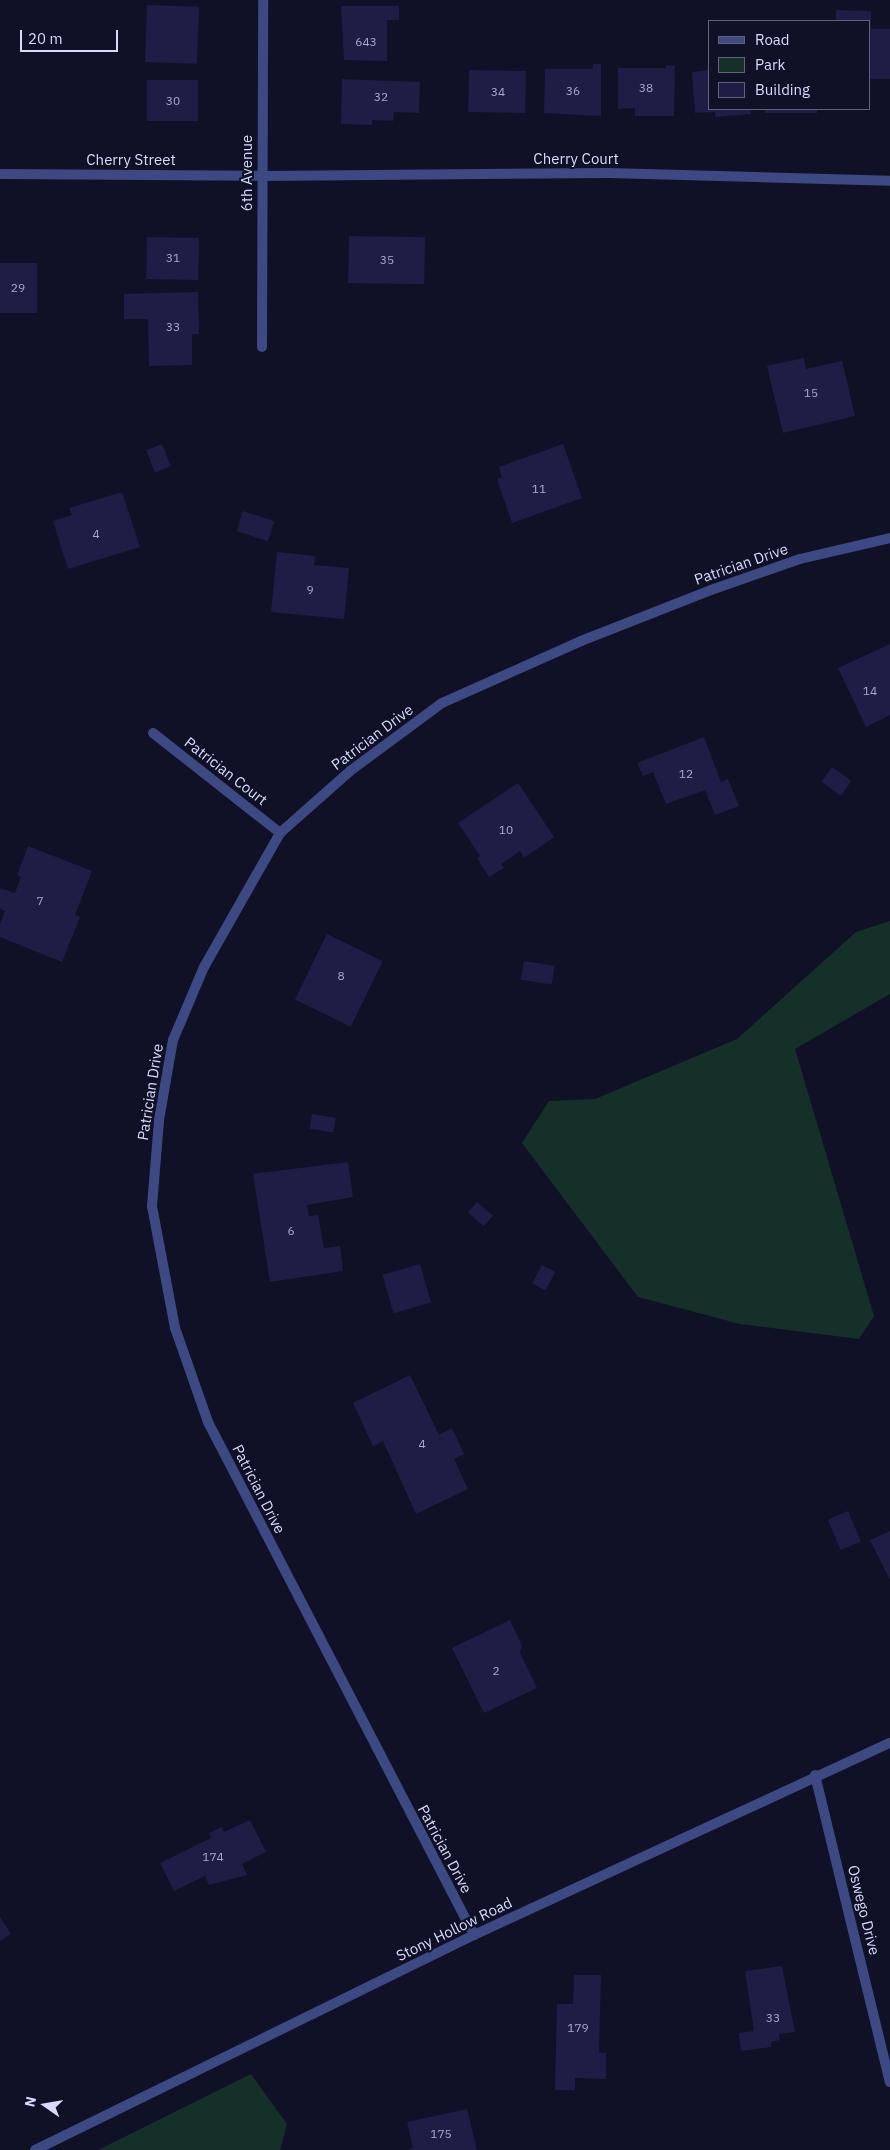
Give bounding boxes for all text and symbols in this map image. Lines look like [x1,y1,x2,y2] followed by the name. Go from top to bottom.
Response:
[22,20,120,52] scale bar
[708,20,870,110] legend
[28,29,63,48] text: 20 m
[755,30,790,49] text: Road
[355,35,377,49] house number: 643
[755,55,785,74] text: Park
[755,80,810,99] text: Building
[639,81,653,95] house number: 38
[566,84,580,98] house number: 36
[491,85,505,99] house number: 34
[374,90,388,104] house number: 32
[166,94,180,108] house number: 30
[238,135,256,211] street label: 6th Avenue
[533,150,619,168] street label: Cherry Court
[86,151,176,169] street label: Cherry Street
[166,251,180,265] house number: 31
[380,253,394,267] house number: 35
[11,281,25,295] house number: 29
[166,320,180,334] house number: 33
[804,386,818,400] house number: 15
[532,482,546,496] house number: 11
[92,527,100,541] house number: 4
[692,540,790,588] street label: Patrician Drive
[306,583,314,597] house number: 9
[863,684,877,698] house number: 14
[328,700,416,774] street label: Patrician Drive
[181,733,271,809] street label: Patrician Court
[679,767,693,781] house number: 12
[499,823,513,837] house number: 10
[36,894,44,908] house number: 7
[337,969,345,983] house number: 8
[133,1042,167,1142] street label: Patrician Drive
[287,1224,295,1238] house number: 6
[418,1437,426,1451] house number: 4
[229,1441,289,1537] street label: Patrician Drive
[492,1664,500,1678] house number: 2
[414,1802,476,1896] street label: Patrician Drive
[202,1850,224,1864] house number: 174
[844,1863,884,1957] street label: Oswego Drive
[393,1893,515,1965] street label: Stony Hollow Road
[766,2011,780,2025] house number: 33
[567,2021,589,2035] house number: 179
[20,2080,70,2130] north arrow
[20,2095,40,2109] text: N
[430,2127,452,2141] house number: 175

